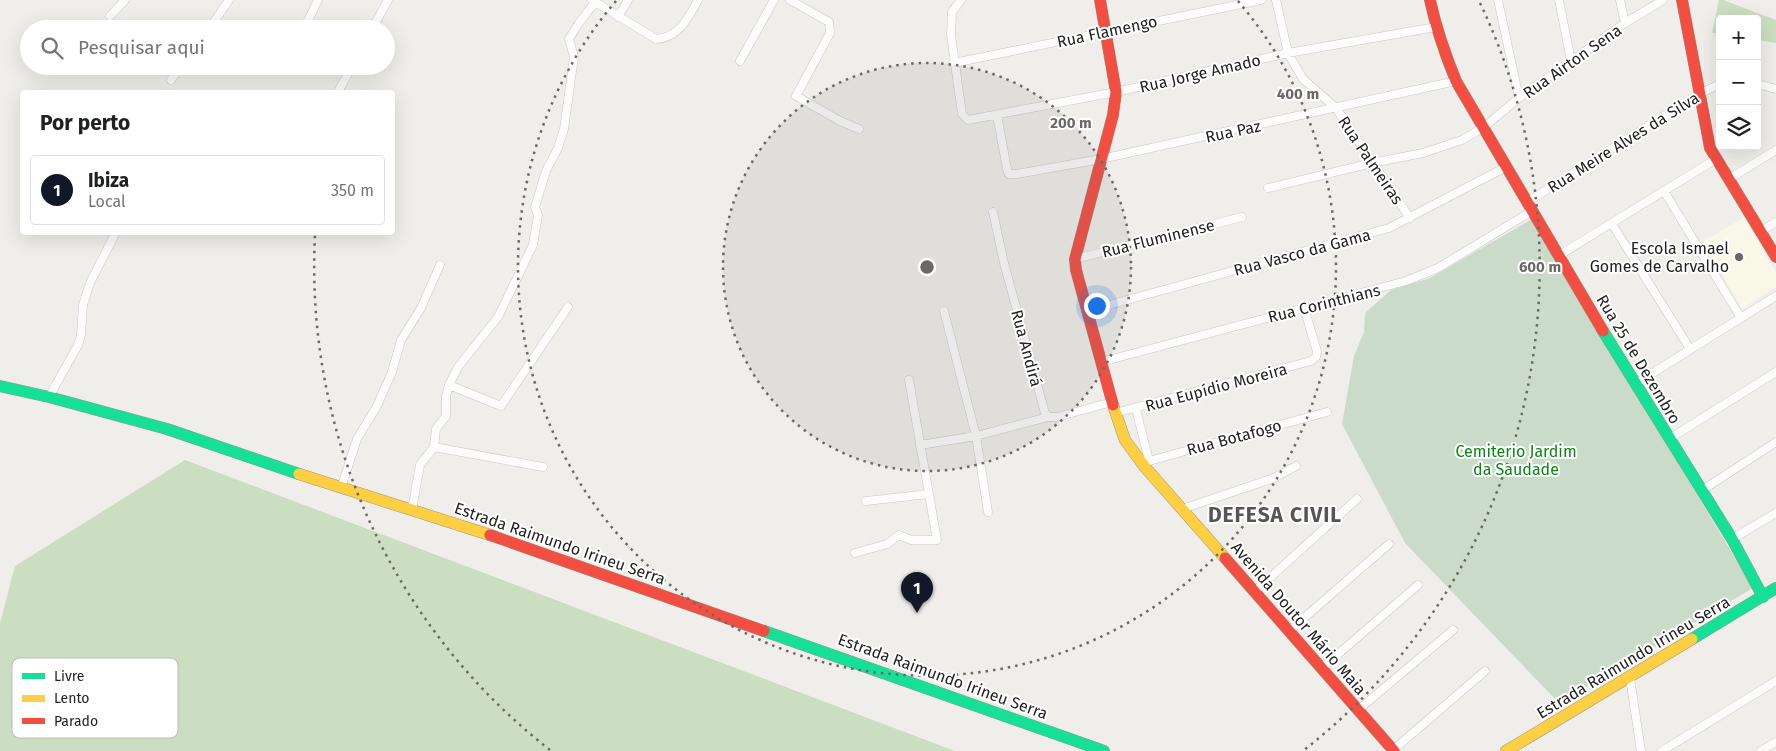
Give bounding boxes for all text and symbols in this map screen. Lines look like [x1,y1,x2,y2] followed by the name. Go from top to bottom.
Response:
[1055,12,1159,51] street label: Rua Flamengo
[1716,15,1761,150] map controls
[1716,15,1761,60] button: +
[20,20,395,75] search box
[1519,20,1625,102] street label: Rua Airton Sena
[38,34,66,62] icon: search
[78,36,205,59] text: Pesquisar aqui
[1138,50,1262,97] street label: Rua Jorge Amado
[1716,60,1761,105] button: −
[1277,85,1319,103] text: 400 m
[1544,88,1702,197] street label: Rua Meire Alves da Silva
[1716,105,1761,150] button: layers
[40,110,130,136] text: Por perto
[1334,113,1407,208] street label: Rua Palmeiras
[1050,114,1092,132] text: 200 m
[1204,116,1262,147] street label: Rua Paz
[88,169,129,192] text: Ibiza
[53,181,61,200] text: 1
[331,181,374,200] text: 350 m
[88,192,126,211] text: Local
[1100,215,1216,262] street label: Rua Fluminense
[1232,225,1373,280] street label: Rua Vasco da Gama
[1590,239,1729,276] place label: Escola Ismael Gomes de Carvalho
[1733,251,1745,263] marker: Escola Ismael Gomes de Carvalho
[918,258,936,276] centre of rings
[1519,258,1561,276] text: 600 m
[1266,280,1382,327] street label: Rua Corinthians
[1592,291,1685,427] street label: Rua 25 de Dezembro
[1084,293,1110,319] your location
[1007,308,1046,389] street label: Rua Andirá
[1143,359,1289,416] street label: Rua Eupídio Moreira
[1185,416,1284,459] street label: Rua Botafogo
[1455,442,1577,479] park label: Cemiterio Jardim da Saudade
[452,498,668,589] street label: Estrada Raimundo Irineu Serra
[1208,502,1342,528] district label: DEFESA CIVIL
[1227,538,1370,699] street label: Avenida Doutor Mário Maia
[901,572,933,613] pin: 1
[1533,592,1733,723] street label: Estrada Raimundo Irineu Serra
[835,630,1050,723] street label: Estrada Raimundo Irineu Serra
[12,658,178,738] legend
[54,668,84,685] text: Livre
[54,690,89,707] text: Lento
[54,713,98,730] text: Parado

